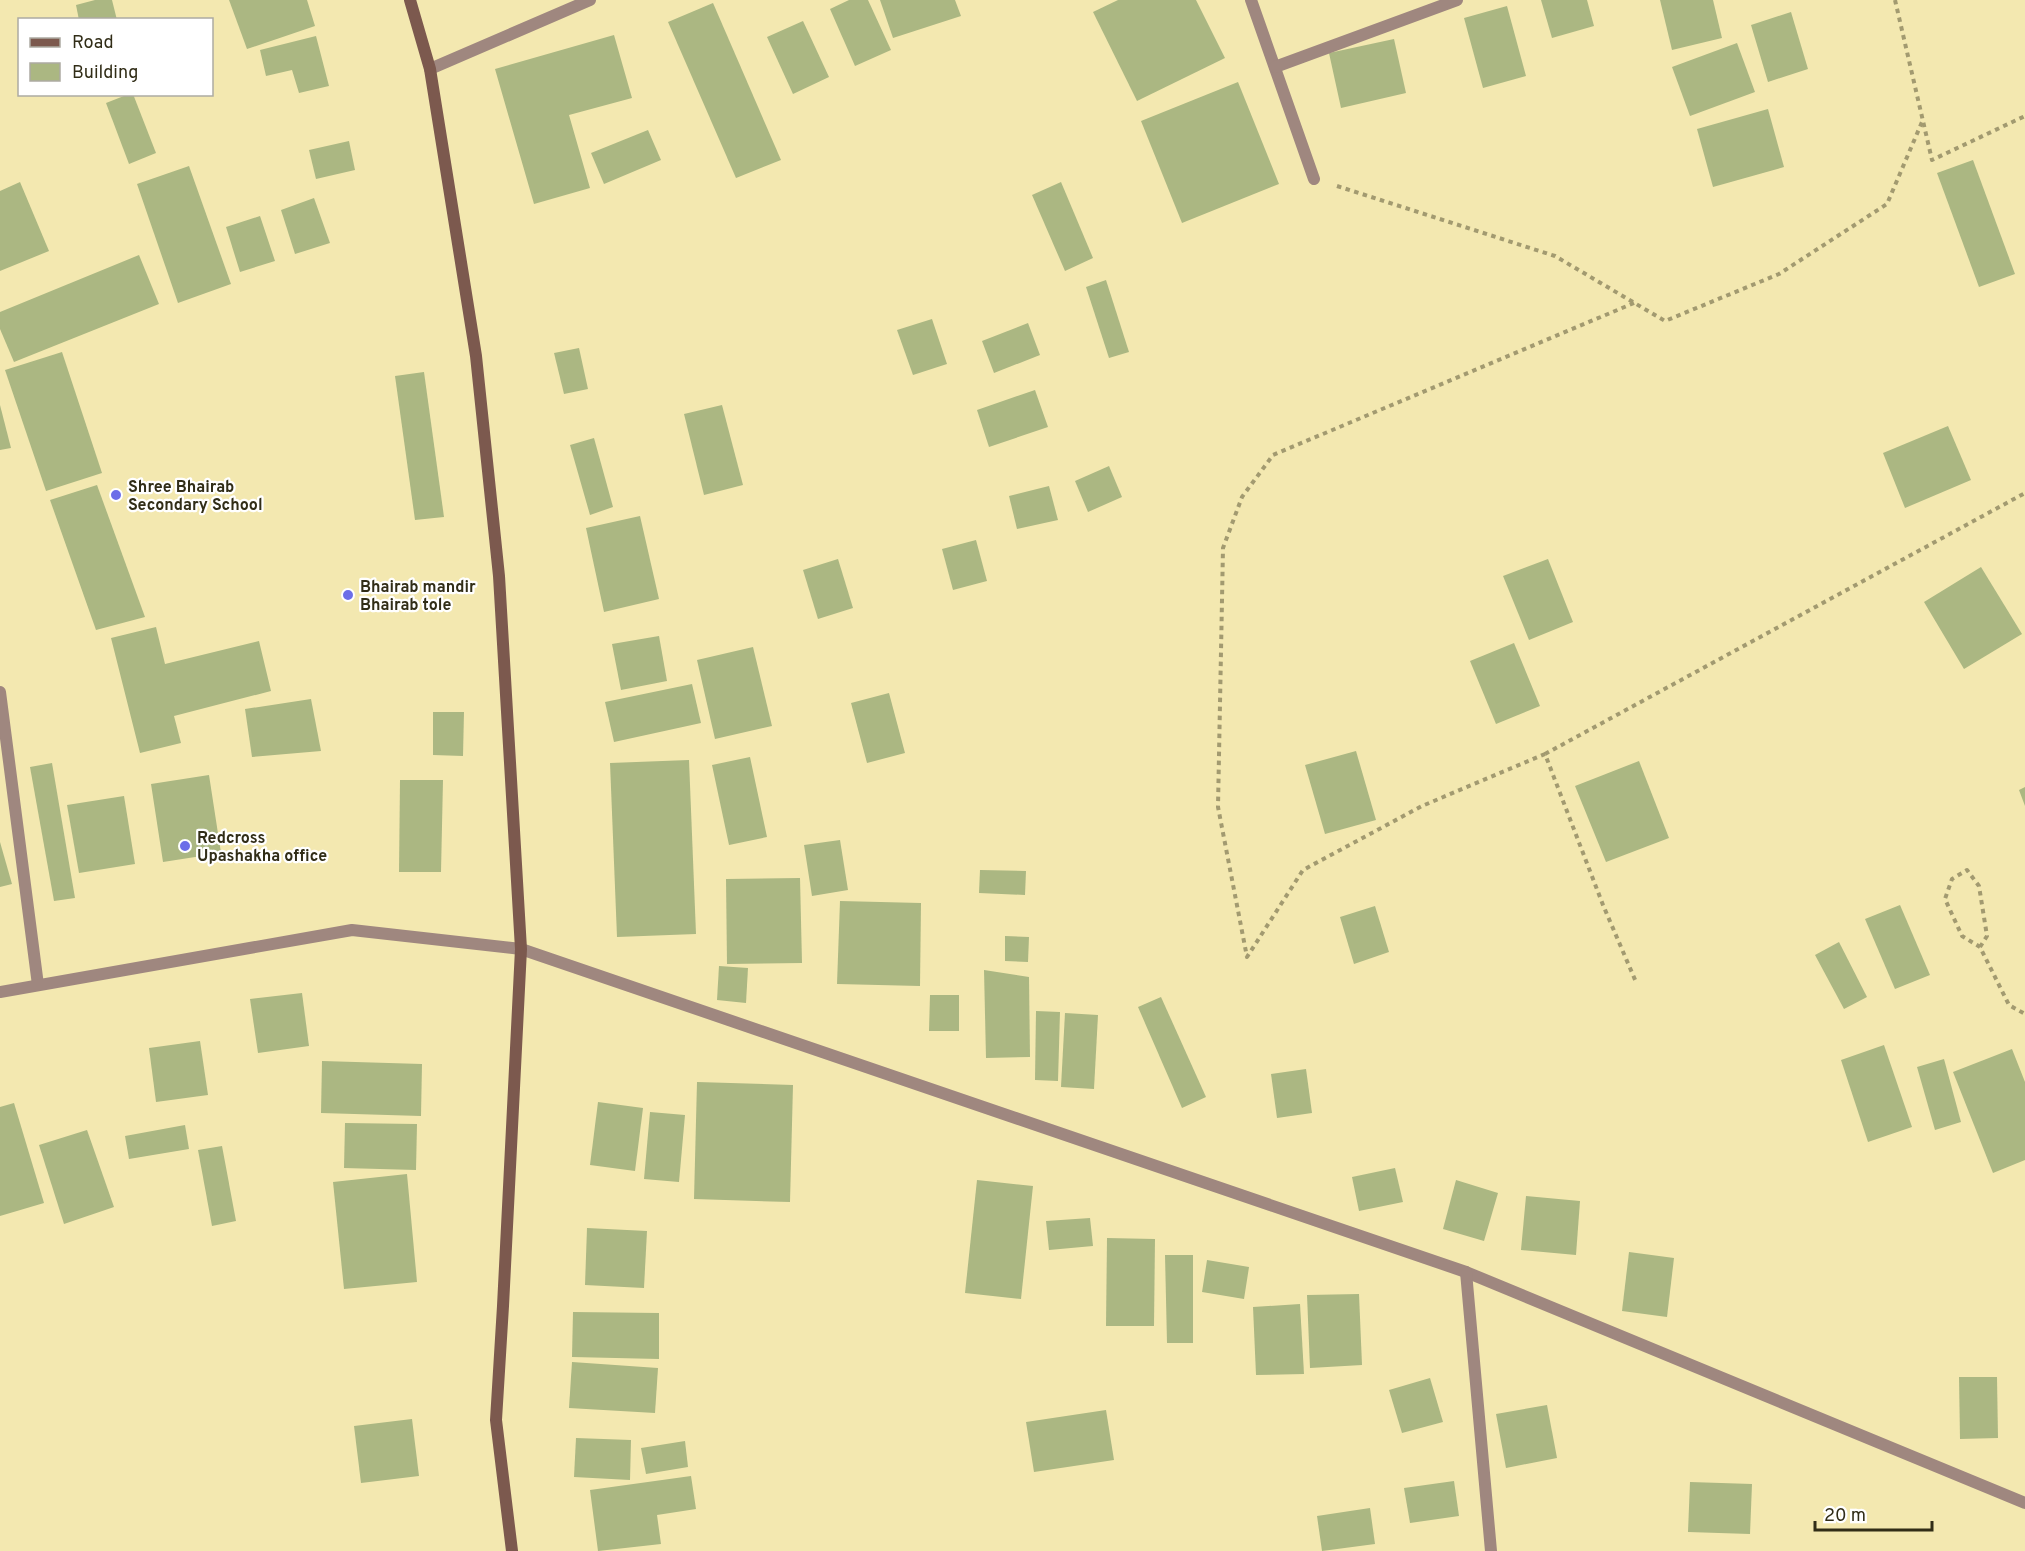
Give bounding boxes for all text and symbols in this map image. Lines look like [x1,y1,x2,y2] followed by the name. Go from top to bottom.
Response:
[18,18,213,96] legend
[72,32,114,55] text: Road
[72,62,138,85] text: Building
[128,478,263,516] place label: Shree Bhairab Secondary School
[109,488,123,502] marker: Shree Bhairab Secondary School
[360,578,476,616] place label: Bhairab mandir Bhairab tole
[341,588,355,602] marker: Bhairab mandir Bhairab tole
[197,829,327,867] place label: Redcross Upashakha office
[178,839,192,853] marker: Redcross Upashakha office
[1815,1494,1932,1532] scale bar
[1824,1505,1866,1528] text: 20 m

